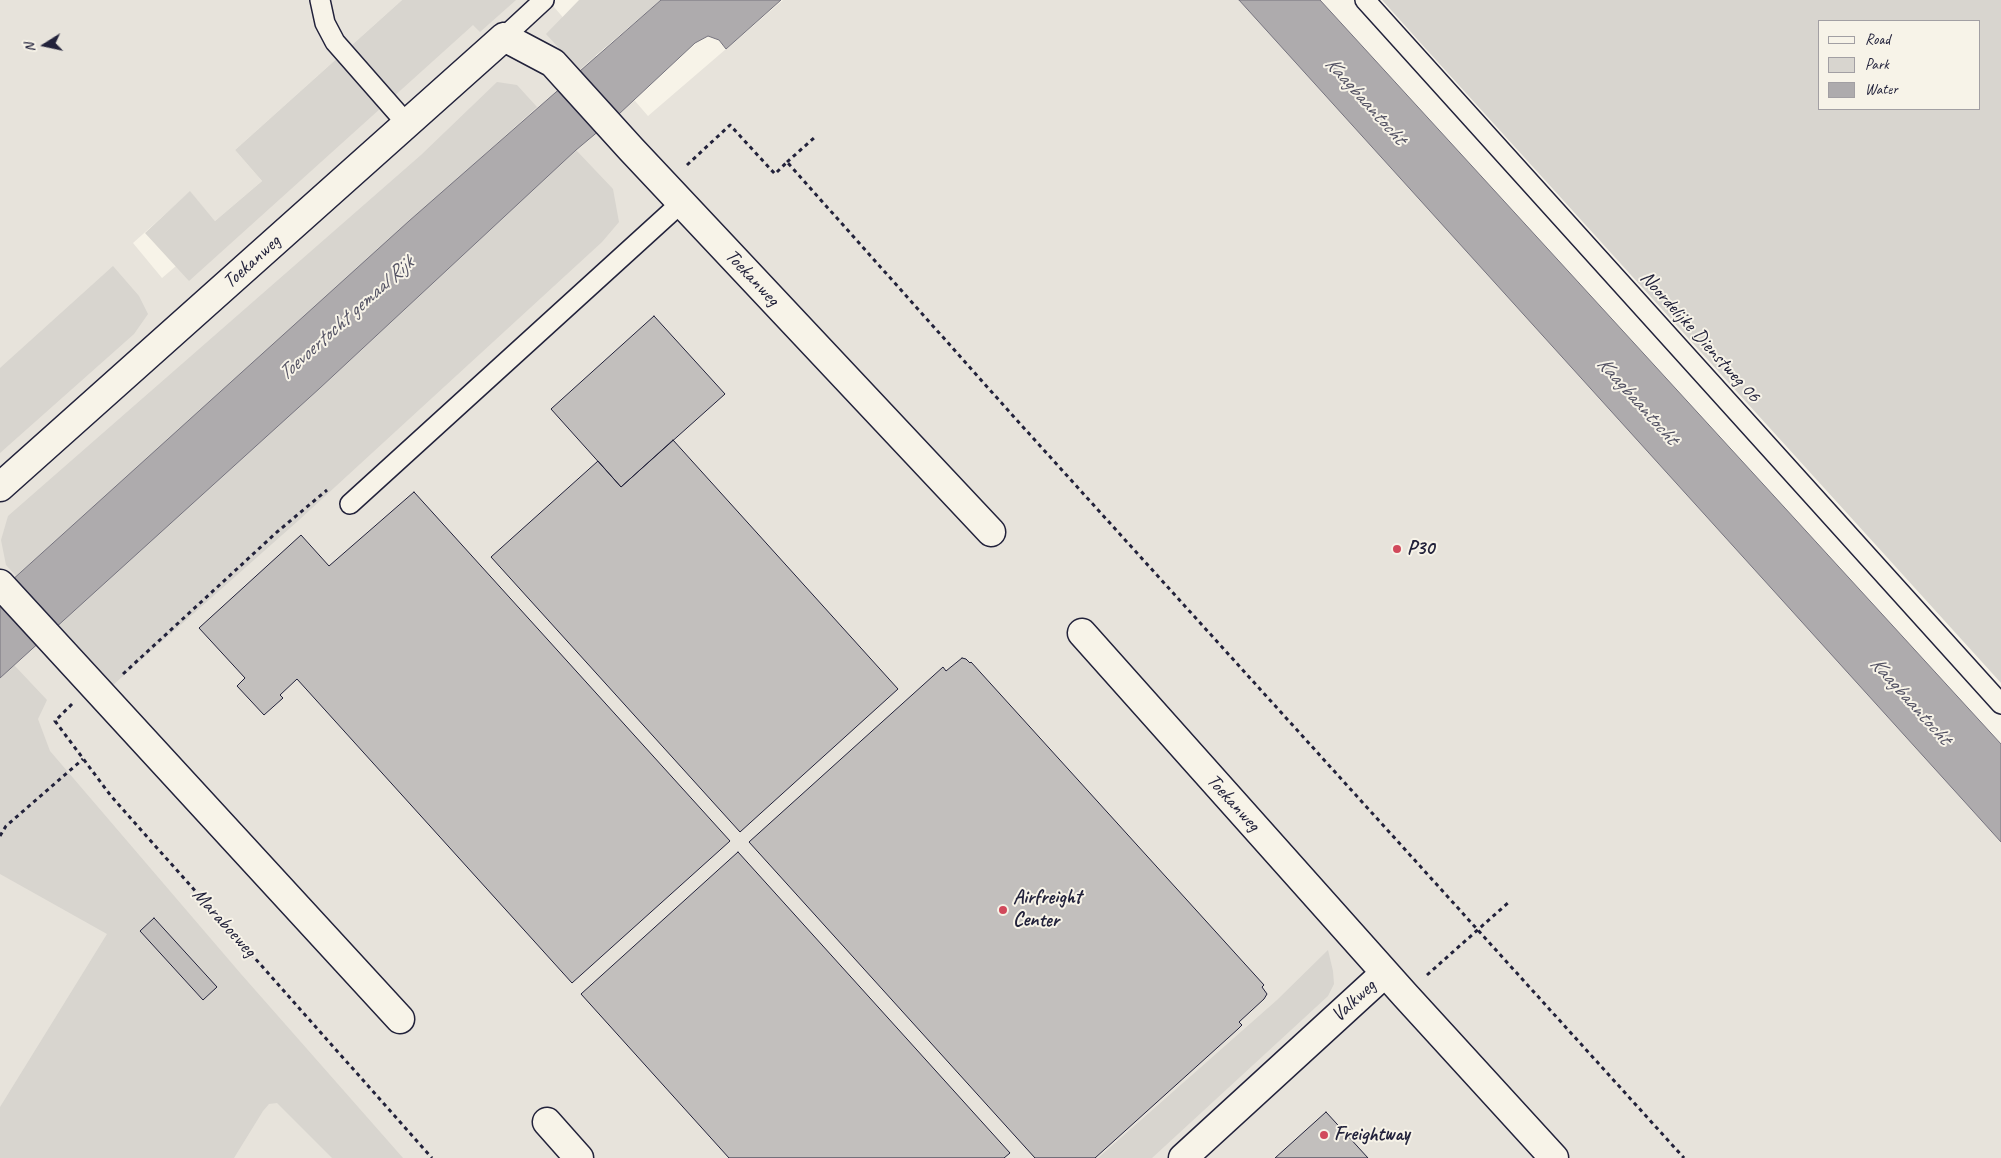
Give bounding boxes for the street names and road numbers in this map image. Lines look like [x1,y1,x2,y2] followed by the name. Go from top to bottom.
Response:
[218,230,286,294] street label: Toekanweg
[720,244,784,312] street label: Toekanweg
[1635,266,1765,408] street label: Noordelijke Dienstweg 06
[1201,769,1265,837] street label: Toekanweg
[187,884,261,962] street label: Maraboeweg
[1327,974,1381,1028] street label: Valkweg

